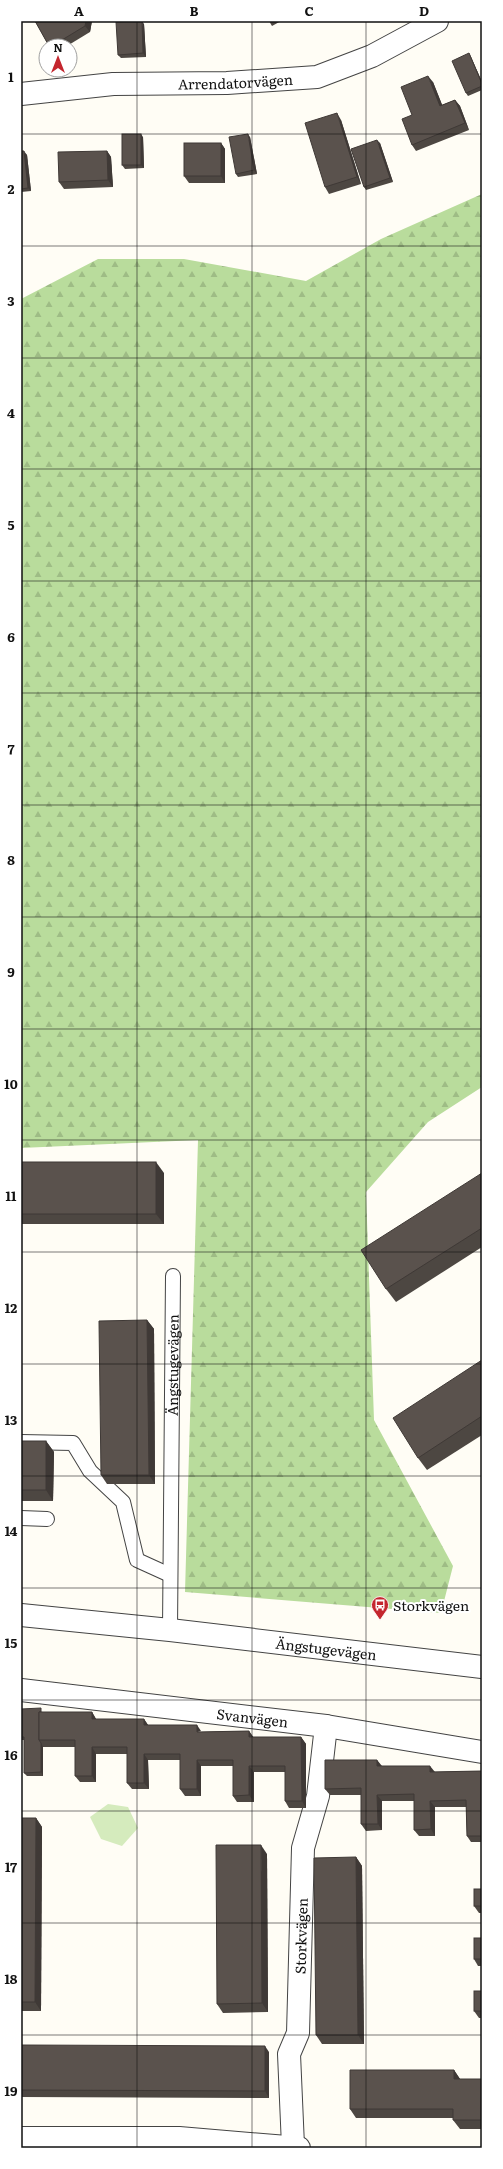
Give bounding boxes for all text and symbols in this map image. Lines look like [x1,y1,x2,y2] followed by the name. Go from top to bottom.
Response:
[74,1,84,20] text: A
[190,1,199,20] text: B
[304,1,314,20] text: C
[419,1,429,20] text: D
[38,38,78,78] north arrow
[53,39,63,55] text: N
[8,67,14,86] text: 1
[178,69,294,93] street label: Arrendatorvägen
[8,179,15,198] text: 2
[7,291,15,310] text: 3
[7,403,15,422] text: 4
[7,515,15,534] text: 5
[7,627,15,646] text: 6
[7,739,15,758] text: 7
[7,850,15,869] text: 8
[7,962,15,981] text: 9
[4,1074,18,1093] text: 10
[6,1186,17,1205] text: 11
[5,1298,17,1317] text: 12
[162,1314,183,1416] street label: Ängstugevägen
[5,1410,17,1429] text: 13
[5,1521,18,1540] text: 14
[370,1595,390,1620] bus stop icon: Storkvägen
[393,1595,469,1615] place label: Storkvägen
[5,1633,17,1652] text: 15
[274,1633,378,1664] street label: Ängstugevägen
[216,1703,289,1731] street label: Svanvägen
[5,1745,18,1764] text: 16
[5,1857,17,1876] text: 17
[290,1898,312,1974] street label: Storkvägen
[4,1969,18,1988] text: 18
[5,2081,18,2100] text: 19

